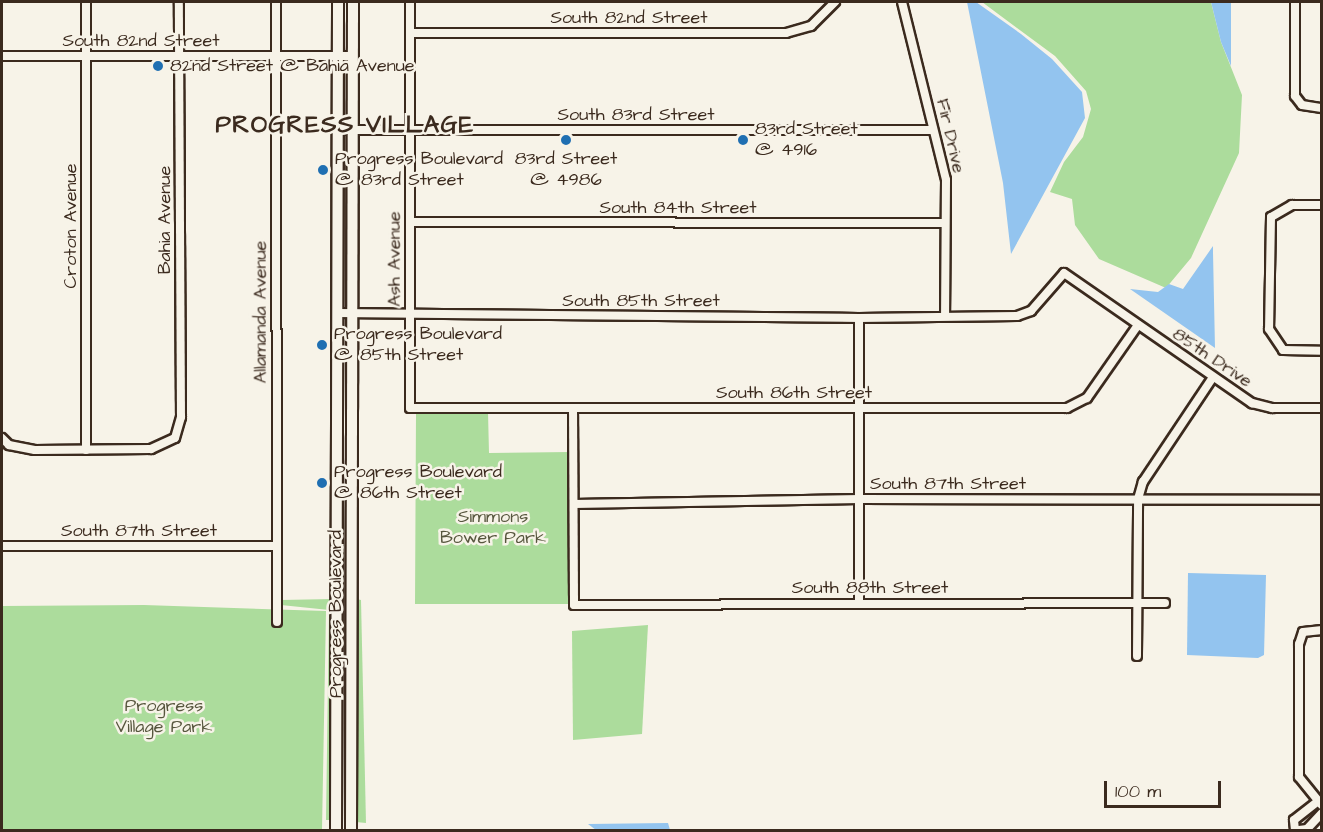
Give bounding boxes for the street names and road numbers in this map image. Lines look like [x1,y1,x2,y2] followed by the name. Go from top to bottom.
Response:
[550,7,708,29] street label: South 82nd Street
[62,30,220,52] street label: South 82nd Street
[931,97,969,175] street label: Fir Drive
[558,104,714,126] street label: South 83rd Street
[60,164,82,288] street label: Croton Avenue
[154,166,176,274] street label: Bahia Avenue
[599,197,757,219] street label: South 84th Street
[384,211,406,307] street label: Ash Avenue
[250,241,272,383] street label: Allamanda Avenue
[562,290,720,312] street label: South 85th Street
[1168,324,1256,392] street label: 85th Drive
[716,382,872,404] street label: South 86th Street
[870,473,1026,495] street label: South 87th Street
[61,520,217,542] street label: South 87th Street
[325,530,347,698] street label: Progress Boulevard
[792,577,948,599] street label: South 88th Street

